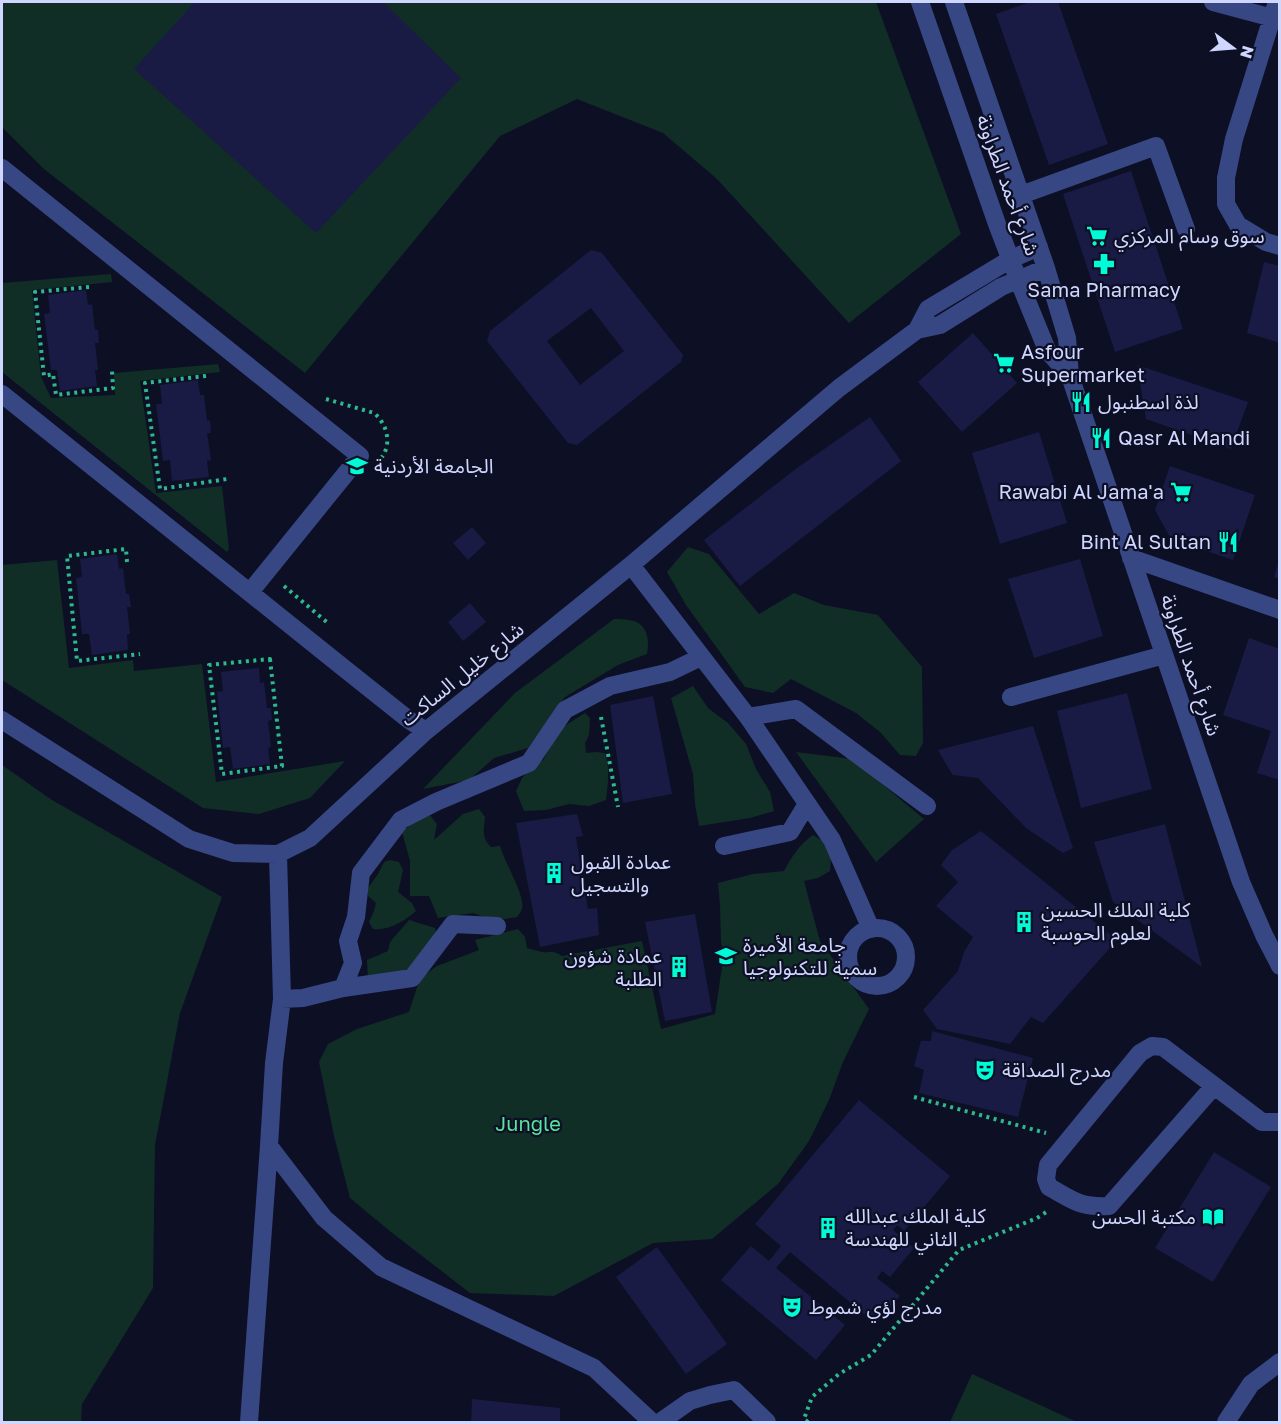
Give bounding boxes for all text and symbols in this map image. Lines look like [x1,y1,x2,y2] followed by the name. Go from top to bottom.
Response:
[1203,18,1263,78] north arrow
[1236,44,1259,61] text: N
[969,111,1046,260] street label: شارع أحمد الطراونة
[1114,223,1265,252] place label: سوق وسام المركزي
[1085,224,1109,248] supermarket icon: سوق وسام المركزي
[1092,252,1116,276] pharmacy icon: Sama Pharmacy
[1027,277,1181,301] place label: Sama Pharmacy
[1021,339,1145,386] place label: Asfour Supermarket
[992,351,1016,375] supermarket icon: Asfour Supermarket
[1098,389,1199,414] place label: لذة اسطنبول
[1069,390,1093,414] restaurant icon: لذة اسطنبول
[1118,425,1250,449] place label: Qasr Al Mandi
[1089,426,1113,450] restaurant icon: Qasr Al Mandi
[374,453,493,478] place label: الجامعة الأردنية
[345,454,369,478] school or university icon: الجامعة الأردنية
[998,479,1164,503] place label: Rawabi Al Jama'a
[1169,480,1193,504] supermarket icon: Rawabi Al Jama'a
[1080,529,1211,553] place label: Bint Al Sultan
[1216,530,1240,554] restaurant icon: Bint Al Sultan
[1153,591,1227,740] street label: شارع أحمد الطراونة
[395,616,530,733] street label: شارع خليل الساكت
[571,849,671,897] place label: عمادة القبول والتسجيل
[542,861,566,885] building icon: عمادة القبول والتسجيل
[1041,897,1191,948] place label: كلية الملك الحسين لعلوم الحوسبة
[1012,910,1036,934] building icon: كلية الملك الحسين لعلوم الحوسبة
[743,932,877,980] place label: جامعة الأميرة سمية للتكنولوجيا
[564,943,662,990] place label: عمادة شؤون الطلبة
[714,944,738,968] school or university icon: جامعة الأميرة سمية للتكنولوجيا
[667,955,691,979] building icon: عمادة شؤون الطلبة
[1002,1057,1111,1085] place label: مدرج الصداقة
[973,1058,997,1082] theatre icon: مدرج الصداقة
[495,1111,561,1135] park label: Jungle
[845,1203,986,1255] place label: كلية الملك عبدالله الثاني للهندسة
[1092,1204,1196,1229] place label: مكتبة الحسن
[1201,1205,1225,1229] library icon: مكتبة الحسن
[816,1216,840,1240] building icon: كلية الملك عبدالله الثاني للهندسة
[809,1294,943,1323] place label: مدرج لؤي شموط
[780,1295,804,1319] theatre icon: مدرج لؤي شموط

